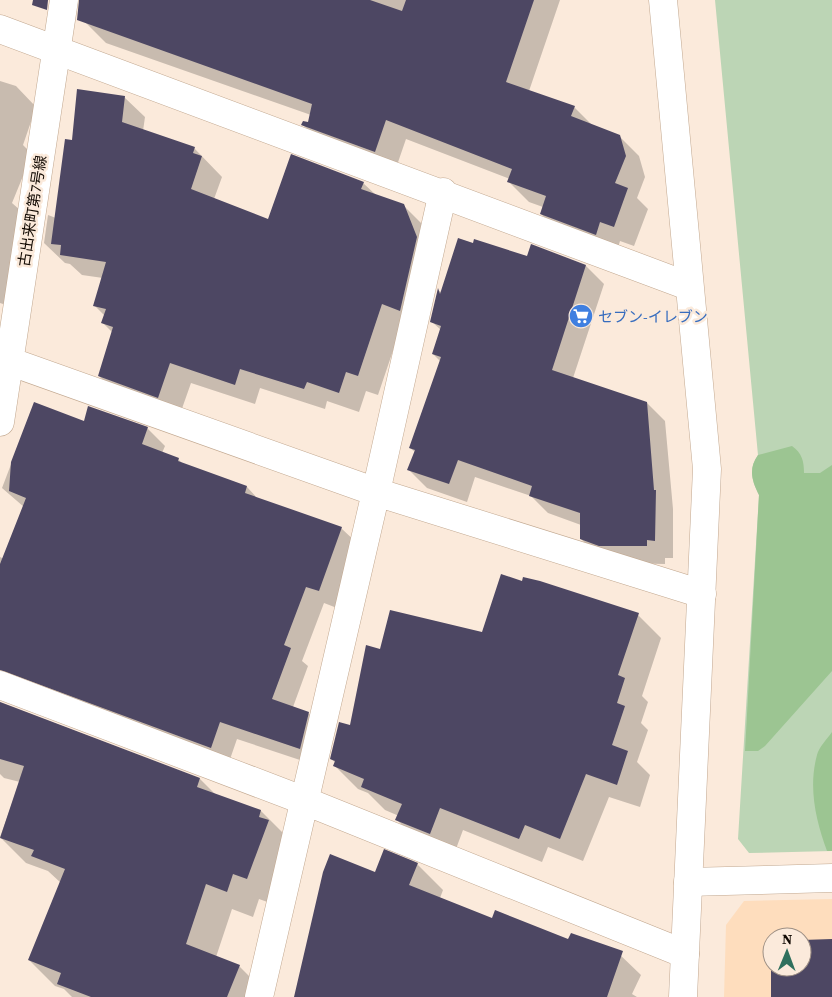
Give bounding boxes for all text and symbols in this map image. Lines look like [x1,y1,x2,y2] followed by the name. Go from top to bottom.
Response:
[13,154,51,268] street label: 古出来町第7号線
[568,303,594,329] supermarket icon: セブン-イレブン
[598,306,708,327] place label: セブン-イレブン
[762,927,812,977] north arrow
[782,929,793,949] text: N

